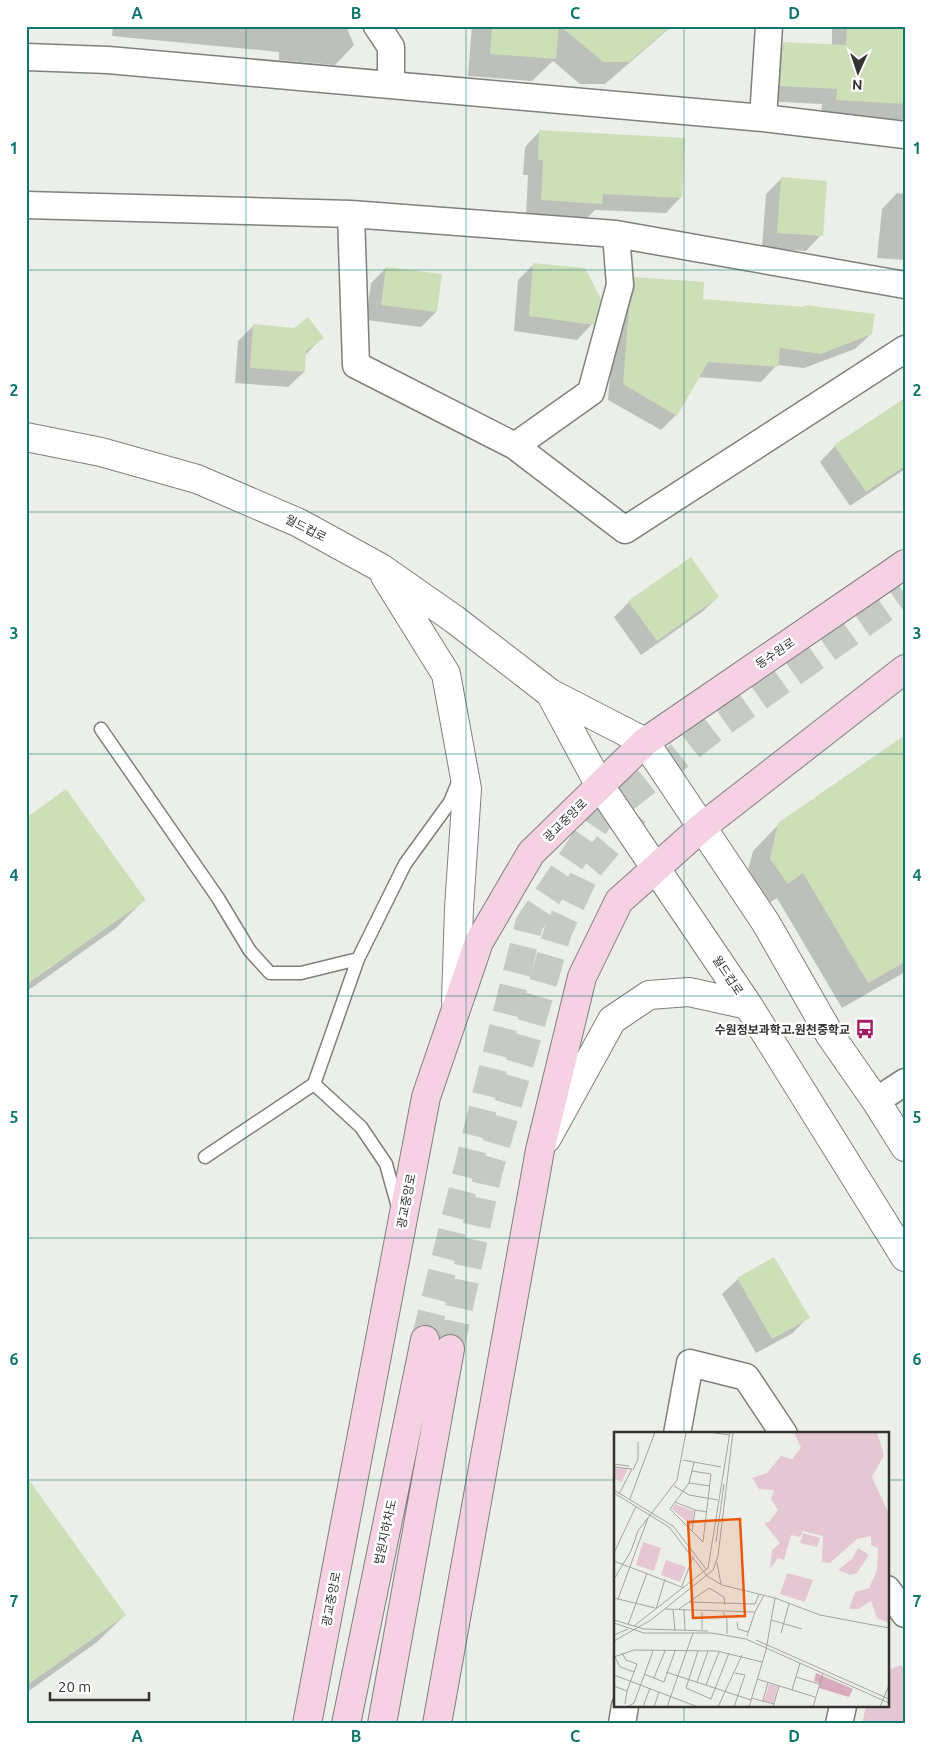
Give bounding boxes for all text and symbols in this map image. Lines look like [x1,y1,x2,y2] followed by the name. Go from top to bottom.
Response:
[131,4,143,22] text: A
[351,4,361,22] text: B
[570,4,580,22] text: C
[788,4,800,22] text: D
[834,48,884,98] north arrow
[852,77,863,93] text: N
[9,139,19,157] text: 1
[912,139,922,157] text: 1
[9,381,19,399] text: 2
[912,381,922,399] text: 2
[283,512,329,544] street label: 월드컵로
[9,624,19,642] text: 3
[912,624,922,642] text: 3
[753,635,797,671] street label: 동수원로
[541,796,589,844] street label: 광교중앙로
[9,866,19,884] text: 4
[912,866,922,884] text: 4
[710,953,746,997] street label: 월드컵로
[854,1018,876,1040] bus stop icon: 수원정보과학고.원천중학교
[715,1023,850,1036] place label: 수원정보과학고.원천중학교
[9,1108,19,1126] text: 5
[912,1108,922,1126] text: 5
[394,1173,418,1229] street label: 광교중앙로
[9,1350,19,1368] text: 6
[912,1350,922,1368] text: 6
[614,1432,888,1708] inset map
[372,1498,398,1566] street label: 법원지하차도
[319,1571,343,1627] street label: 광교중앙로
[9,1592,19,1610] text: 7
[912,1592,922,1610] text: 7
[50,1670,149,1702] scale bar
[58,1678,91,1695] text: 20 m
[131,1727,143,1745] text: A
[351,1727,361,1745] text: B
[570,1727,580,1745] text: C
[788,1727,800,1745] text: D

